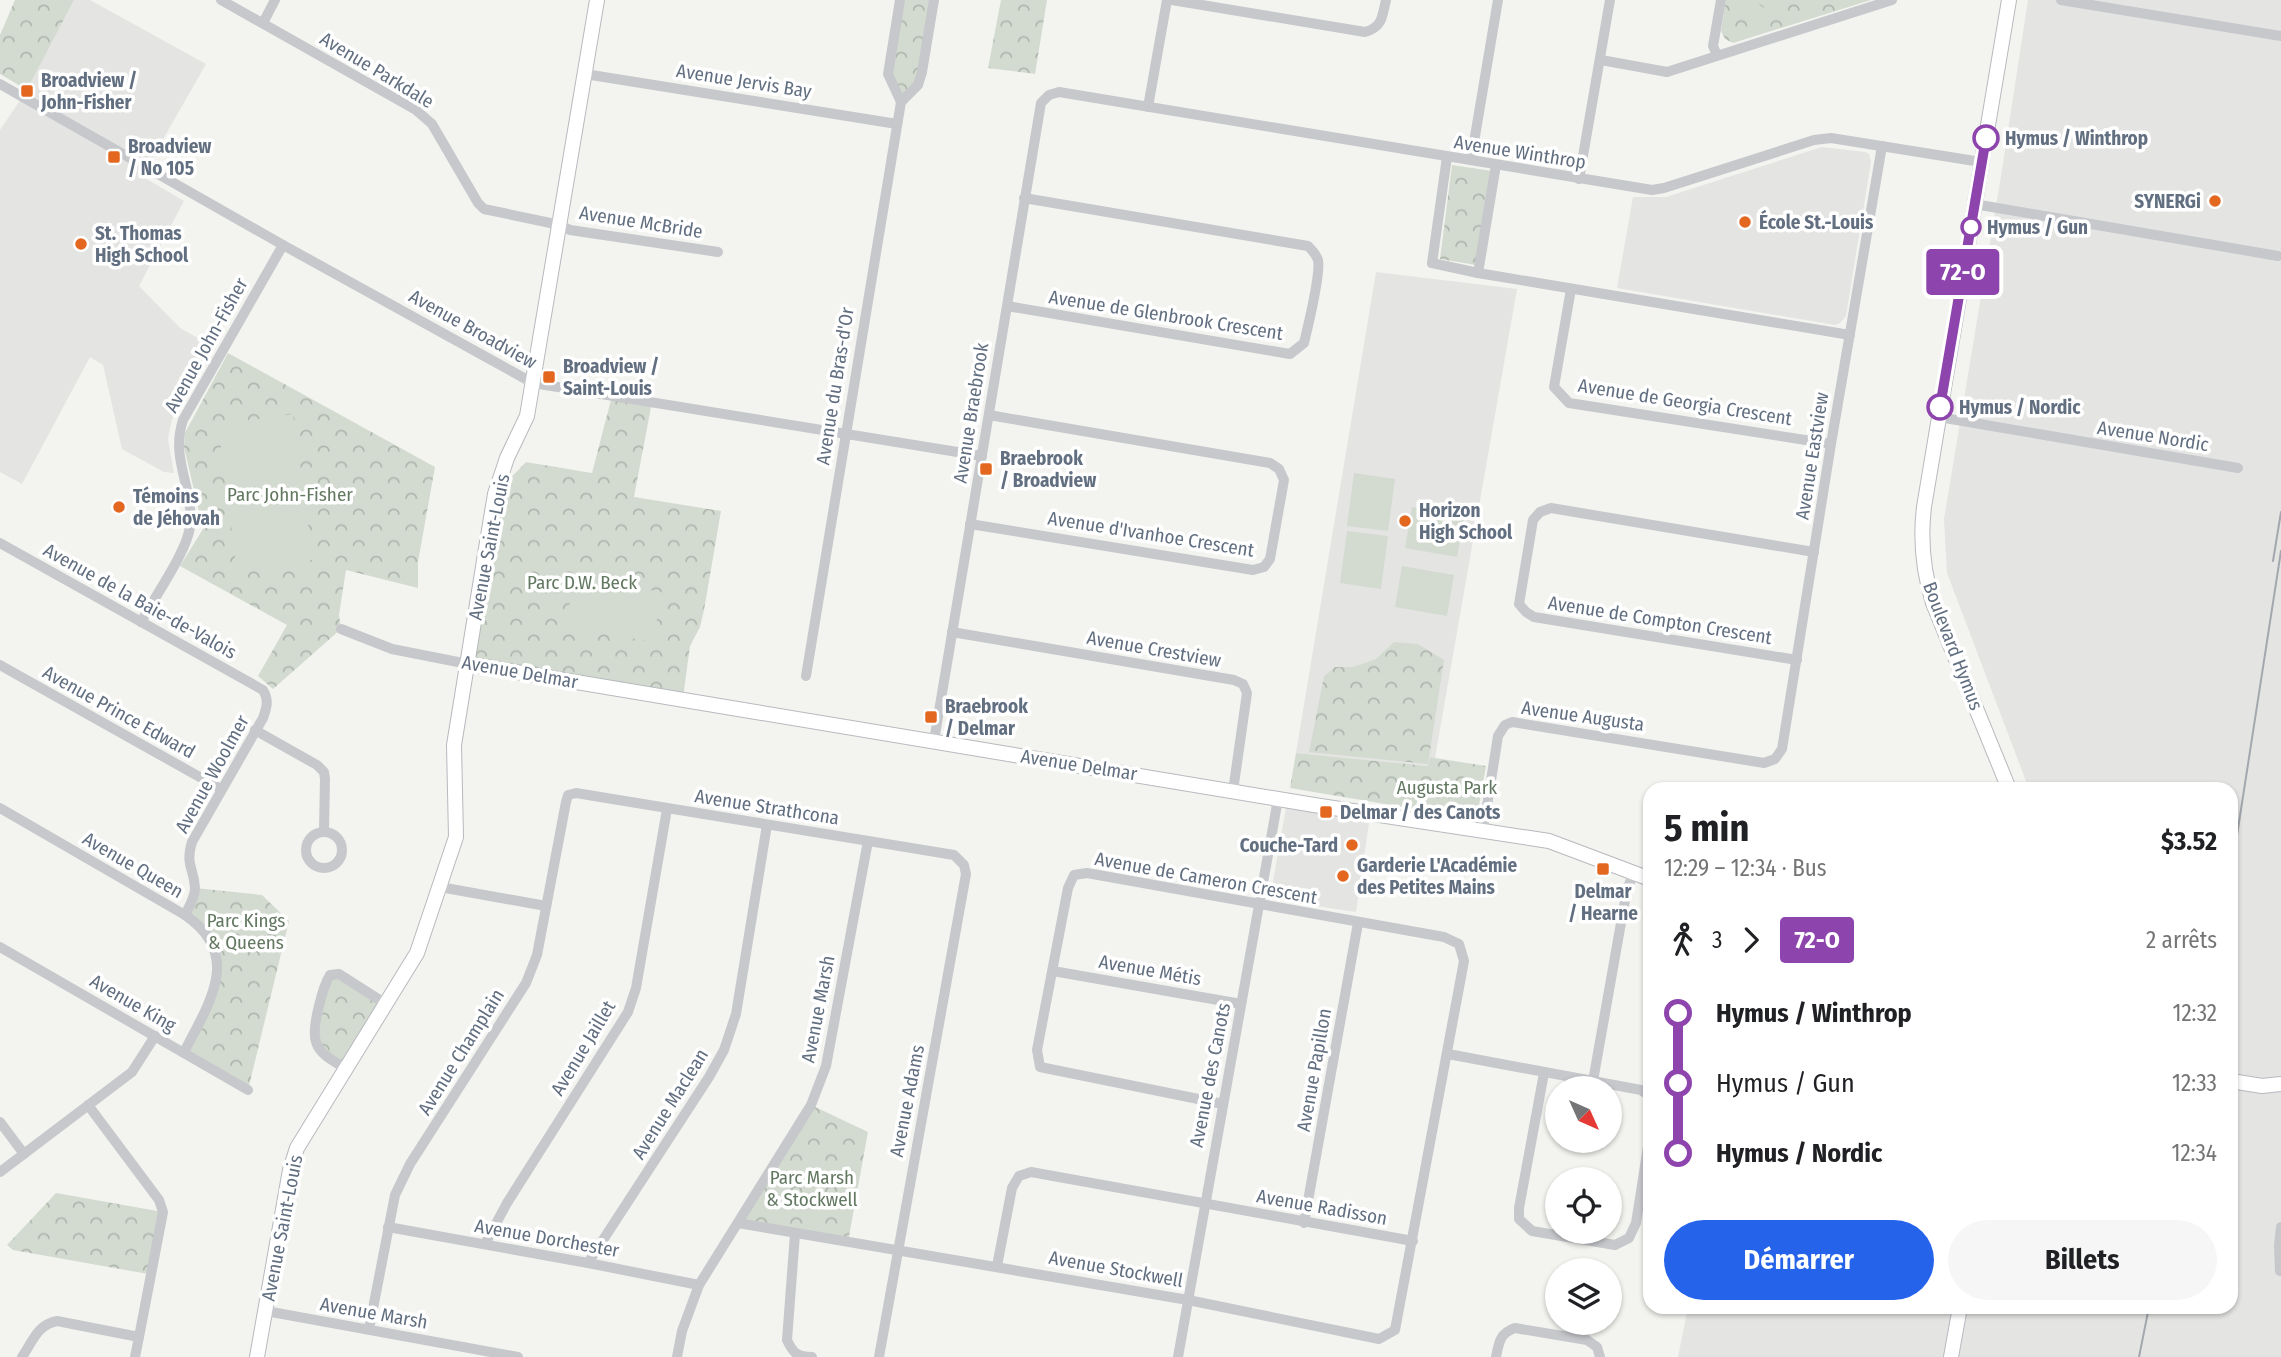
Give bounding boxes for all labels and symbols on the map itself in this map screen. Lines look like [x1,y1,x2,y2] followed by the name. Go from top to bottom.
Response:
[316,27,438,113] street label: Avenue Parkdale
[675,59,814,103] street label: Avenue Jervis Bay
[40,69,137,114] place label: Broadview / John-Fisher
[19,83,35,99] marker: Broadview / John-Fisher
[1973,125,1999,151] marker: Hymus / Winthrop
[2005,127,2148,150] place label: Hymus / Winthrop
[1453,130,1587,174] street label: Avenue Winthrop
[128,135,211,180] place label: Broadview / No 105
[106,149,122,165] marker: Broadview / No 105
[2134,190,2201,213] place label: SYNERGi
[2207,193,2223,209] marker: SYNERGi
[578,201,704,243] street label: Avenue McBride
[1759,209,1874,234] place label: École St.-Louis
[1737,214,1753,230] marker: École St.-Louis
[1987,216,2088,239] place label: Hymus / Gun
[1961,217,1981,237] marker: Hymus / Gun
[95,222,189,267] place label: St. Thomas High School
[73,236,89,252] marker: St. Thomas High School
[1914,249,2012,295] line badge: 72-O
[159,273,253,416] street label: Avenue John-Fisher
[405,284,541,374] street label: Avenue Broadview
[1047,285,1285,345] street label: Avenue de Glenbrook Crescent
[811,305,859,466] street label: Avenue du Bras-d'Or
[949,341,993,485] street label: Avenue Braebrook
[563,355,659,400] place label: Broadview / Saint-Louis
[541,369,557,385] marker: Broadview / Saint-Louis
[1576,374,1794,430] street label: Avenue de Georgia Crescent
[1791,390,1834,521] street label: Avenue Eastview
[1927,394,1953,420] marker: Hymus / Nordic
[1959,396,2081,419] place label: Hymus / Nordic
[2096,416,2210,456] street label: Avenue Nordic
[1000,447,1096,492] place label: Braebrook / Broadview
[978,461,994,477] marker: Braebrook / Broadview
[464,472,514,622] street label: Avenue Saint-Louis
[227,483,353,506] park label: Parc John-Fisher
[133,485,220,530] place label: Témoins de Jéhovah
[111,499,127,515] marker: Témoins de Jéhovah
[1419,499,1513,544] place label: Horizon High School
[1046,506,1256,562] street label: Avenue d'Ivanhoe Crescent
[1397,513,1413,529] marker: Horizon High School
[39,538,241,664] street label: Avenue de la Baie-de-Valois
[527,571,637,594] park label: Parc D.W. Beck
[1918,579,1988,713] street label: Boulevard Hymus
[1546,591,1774,649] street label: Avenue de Compton Crescent
[1085,626,1223,672] street label: Avenue Crestview
[460,650,580,694] street label: Avenue Delmar
[39,661,199,763] street label: Avenue Prince Edward
[945,695,1028,740] place label: Braebrook / Delmar
[1520,696,1646,736] street label: Avenue Augusta
[923,709,939,725] marker: Braebrook / Delmar
[170,711,254,837] street label: Avenue Woolmer
[1019,744,1139,786] street label: Avenue Delmar
[1397,776,1497,799] park label: Augusta Park
[693,784,841,830] street label: Avenue Strathcona
[1340,801,1501,824] place label: Delmar / des Canots
[1318,804,1334,820] marker: Delmar / des Canots
[79,827,187,903] street label: Avenue Queen
[1240,834,1338,857] place label: Couche-Tard
[1344,837,1360,853] marker: Couche-Tard
[1093,847,1320,909] street label: Avenue de Cameron Crescent
[1357,854,1517,899] place label: Garderie L'Académie des Petites Mains
[1595,861,1611,877] marker: Delmar / Hearne
[1335,868,1351,884] marker: Garderie L'Académie des Petites Mains
[1568,880,1638,925] place label: Delmar / Hearne
[207,909,285,954] park label: Parc Kings & Queens
[1097,950,1203,990] street label: Avenue Métis
[796,953,840,1065] street label: Avenue Marsh
[86,969,180,1037] street label: Avenue King
[413,985,509,1119] street label: Avenue Champlain
[546,996,621,1100] street label: Avenue Jaillet
[1185,1001,1235,1149] street label: Avenue des Canots
[1292,1007,1336,1133] street label: Avenue Papillon
[885,1043,929,1159] street label: Avenue Adams
[627,1044,713,1164] street label: Avenue Maclean
[1545,1076,1622,1153] north arrow
[257,1153,307,1303] street label: Avenue Saint-Louis
[766,1166,858,1211] park label: Parc Marsh & Stockwell
[1255,1184,1389,1230] street label: Avenue Radisson
[473,1214,621,1262] street label: Avenue Dorchester
[1047,1246,1185,1292] street label: Avenue Stockwell
[318,1292,430,1334] street label: Avenue Marsh

